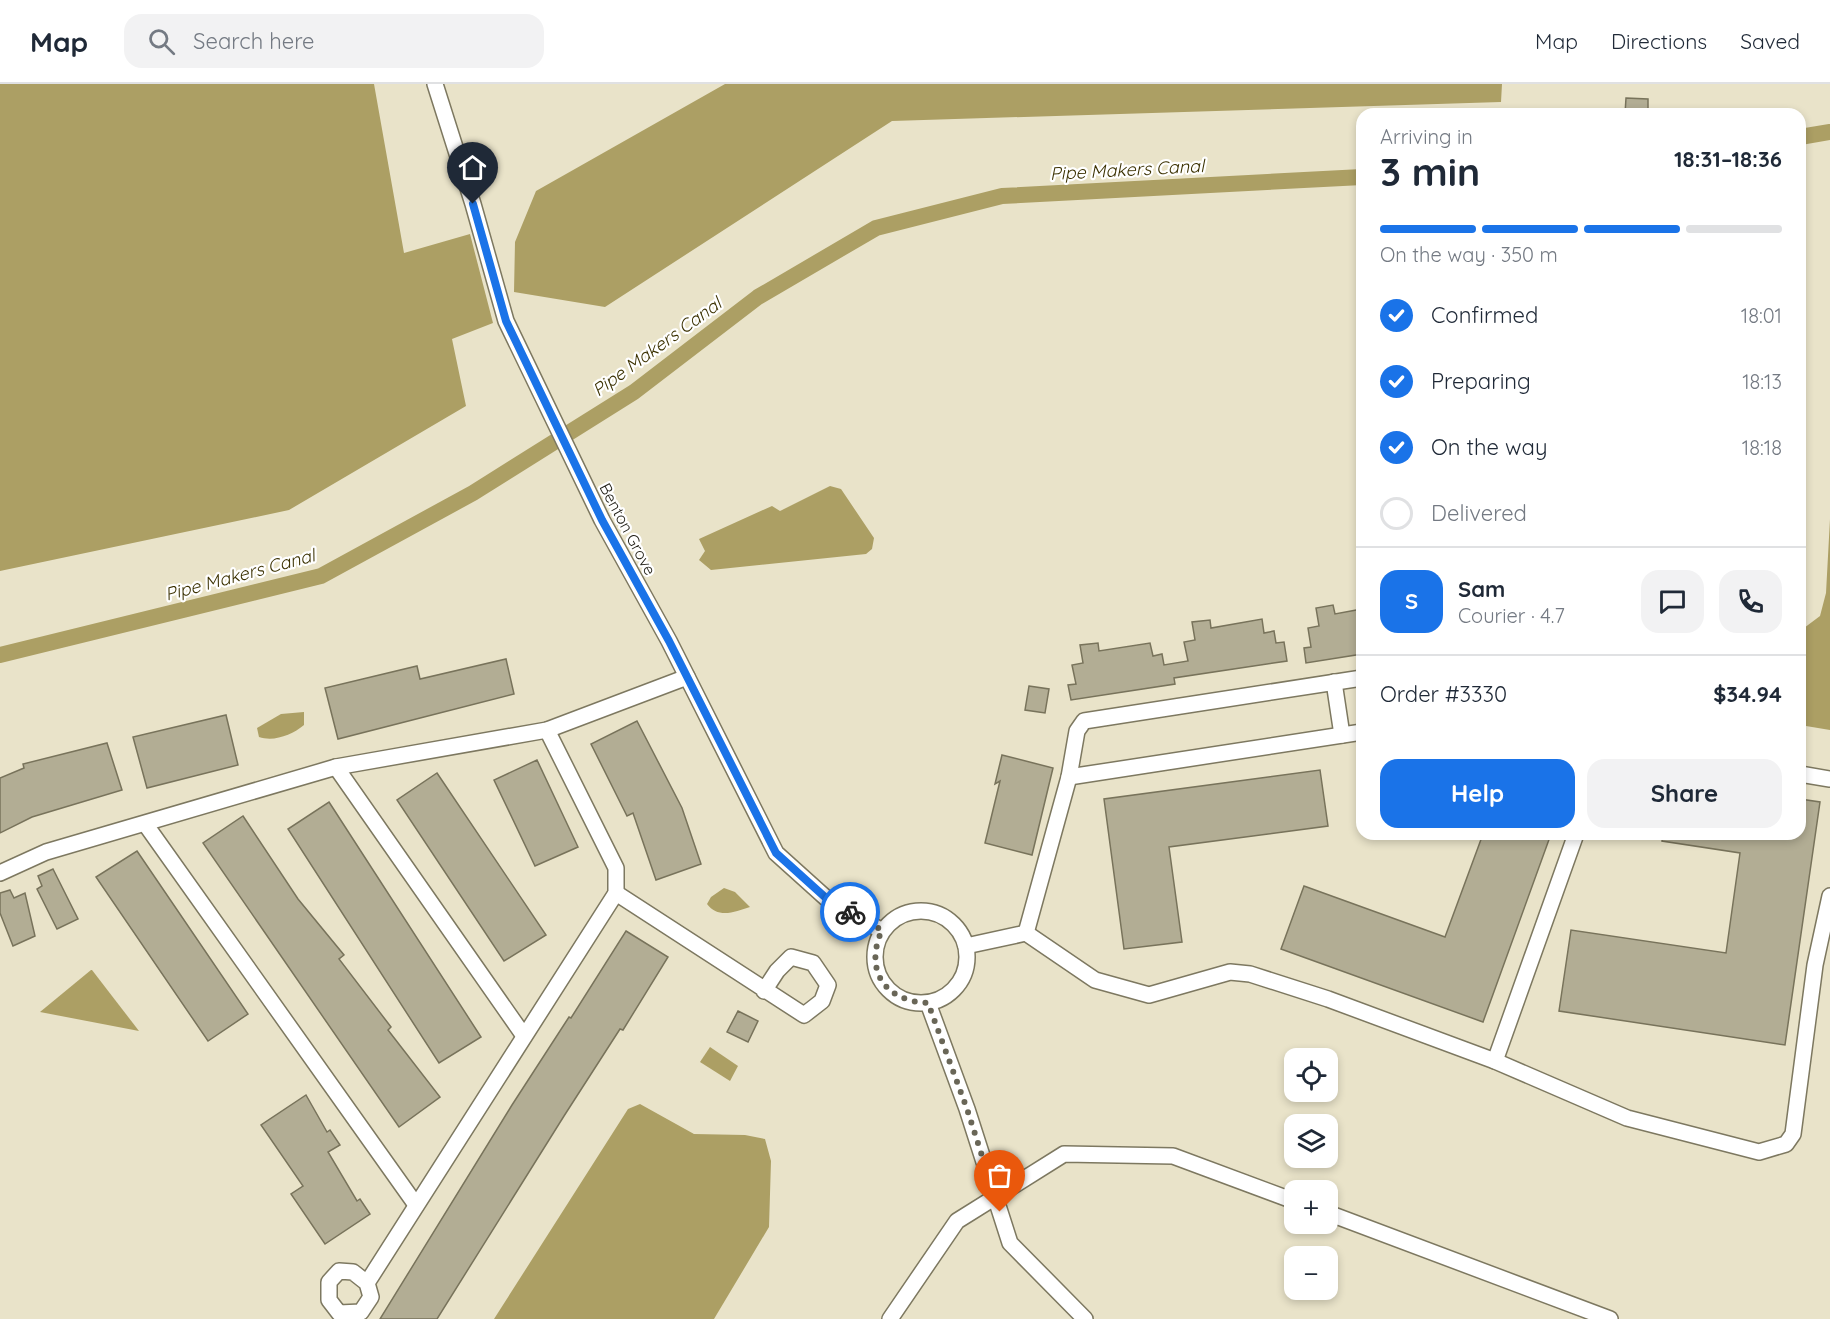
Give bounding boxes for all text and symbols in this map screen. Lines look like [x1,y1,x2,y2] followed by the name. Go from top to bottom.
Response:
[124,14,544,68] search box
[30,24,88,59] text: Map
[145,25,178,58] icon: search
[193,27,315,55] text: Search here
[1535,28,1578,54] text: Map
[1611,28,1707,54] text: Directions
[1740,28,1800,54] text: Saved
[1380,124,1473,149] text: Arriving in
[447,142,498,204] pin
[1674,145,1782,173] text: 18:31–18:36
[1380,147,1480,196] text: 3 min
[456,151,489,184] icon: home
[1049,154,1206,185] water label: Pipe Makers Canal
[1380,242,1558,267] text: On the way · 350 m
[588,291,727,401] water label: Pipe Makers Canal
[1380,299,1413,332] icon: check
[1431,301,1538,329] text: Confirmed
[1741,303,1782,328] text: 18:01
[1380,365,1413,398] icon: check
[1431,367,1531,395] text: Preparing
[1742,369,1782,394] text: 18:13
[1380,431,1413,464] icon: check
[1431,433,1547,461] text: On the way
[1742,435,1782,460] text: 18:18
[595,480,661,578] street label: Benton Grove
[1431,499,1527,527] text: Delivered
[162,543,319,606] water label: Pipe Makers Canal
[1641,570,1704,633] button: chat
[1719,570,1782,633] button: phone
[1458,575,1505,603] text: Sam
[1405,587,1418,615] text: S
[1458,603,1565,628] text: Courier · 4.7
[1380,680,1507,708] text: Order #3330
[1713,680,1782,708] text: $34.94
[1380,759,1575,828] button: Help
[1587,759,1782,828] button: Share
[820,882,880,942] courier
[834,896,867,929] icon: bike
[1284,1048,1338,1300] map controls
[1284,1048,1338,1102] button: locate
[1284,1114,1338,1168] button: layers
[974,1150,1025,1212] pin
[983,1159,1016,1192] icon: bag
[1284,1180,1338,1234] button: +
[1284,1246,1338,1300] button: −

